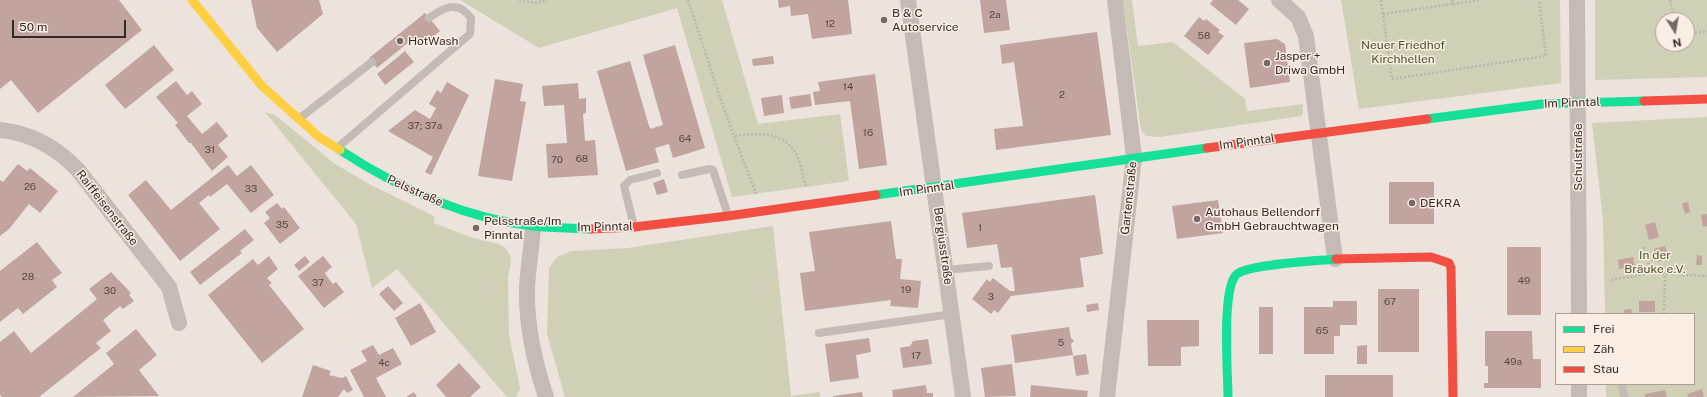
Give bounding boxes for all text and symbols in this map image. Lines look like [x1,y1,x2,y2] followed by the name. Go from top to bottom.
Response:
[892,6,959,34] place label: B & C Autoservice
[989,9,1001,21] house number: 2a
[14,12,128,38] scale bar
[1655,12,1695,52] north arrow
[879,15,889,25] marker: B & C Autoservice
[825,18,835,30] house number: 12
[19,20,47,34] text: 50 m
[1198,30,1210,42] house number: 58
[408,34,458,48] place label: HotWash
[395,36,405,46] marker: HotWash
[1672,36,1682,50] text: N
[1361,38,1445,66] park label: Neuer Friedhof Kirchhellen
[1275,49,1345,77] place label: Jasper + Driwa GmbH
[1262,58,1272,68] marker: Jasper + Driwa GmbH
[843,81,853,93] house number: 14
[1059,89,1065,101] house number: 2
[1544,95,1600,111] street label: Im Pinntal
[408,120,442,132] house number: 37; 37a
[1571,123,1585,191] street label: Schulstraße
[863,127,873,139] house number: 16
[1218,131,1276,153] street label: Im Pinntal
[679,133,691,145] house number: 64
[205,144,215,156] house number: 31
[576,153,588,165] house number: 68
[551,154,563,166] house number: 70
[1118,161,1140,235] street label: Gartenstraße
[73,167,141,249] street label: Raiffeisenstraße
[385,172,445,210] street label: Pelsstraße
[898,178,956,200] street label: Im Pinntal
[24,181,36,193] house number: 26
[245,183,257,195] house number: 33
[1420,196,1461,210] place label: DEKRA
[1407,198,1417,208] marker: DEKRA
[1205,205,1339,233] place label: Autohaus Bellendorf GmbH Gebrauchtwagen
[930,206,956,286] street label: Bergiusstraße
[484,214,561,242] place label: Pelsstraße/Im Pinntal
[1192,214,1202,224] marker: Autohaus Bellendorf GmbH Gebrauchtwagen
[276,219,288,231] house number: 35
[577,219,633,235] street label: Im Pinntal
[978,222,982,234] house number: 1
[471,223,481,233] marker: Pelsstraße/Im Pinntal
[1624,248,1686,276] park label: In der Bräuke e.V.
[22,271,34,283] house number: 28
[1518,275,1530,287] house number: 49
[312,277,324,289] house number: 37
[901,284,911,296] house number: 19
[104,285,116,297] house number: 30
[988,291,994,303] house number: 3
[1384,296,1396,308] house number: 67
[1555,313,1695,385] legend
[1593,322,1615,336] text: Frei
[1316,325,1328,337] house number: 65
[1058,337,1064,349] house number: 5
[1593,342,1614,356] text: Zäh
[911,350,921,362] house number: 17
[1504,356,1522,368] house number: 49a
[378,357,390,369] house number: 4c
[1593,362,1619,376] text: Stau

